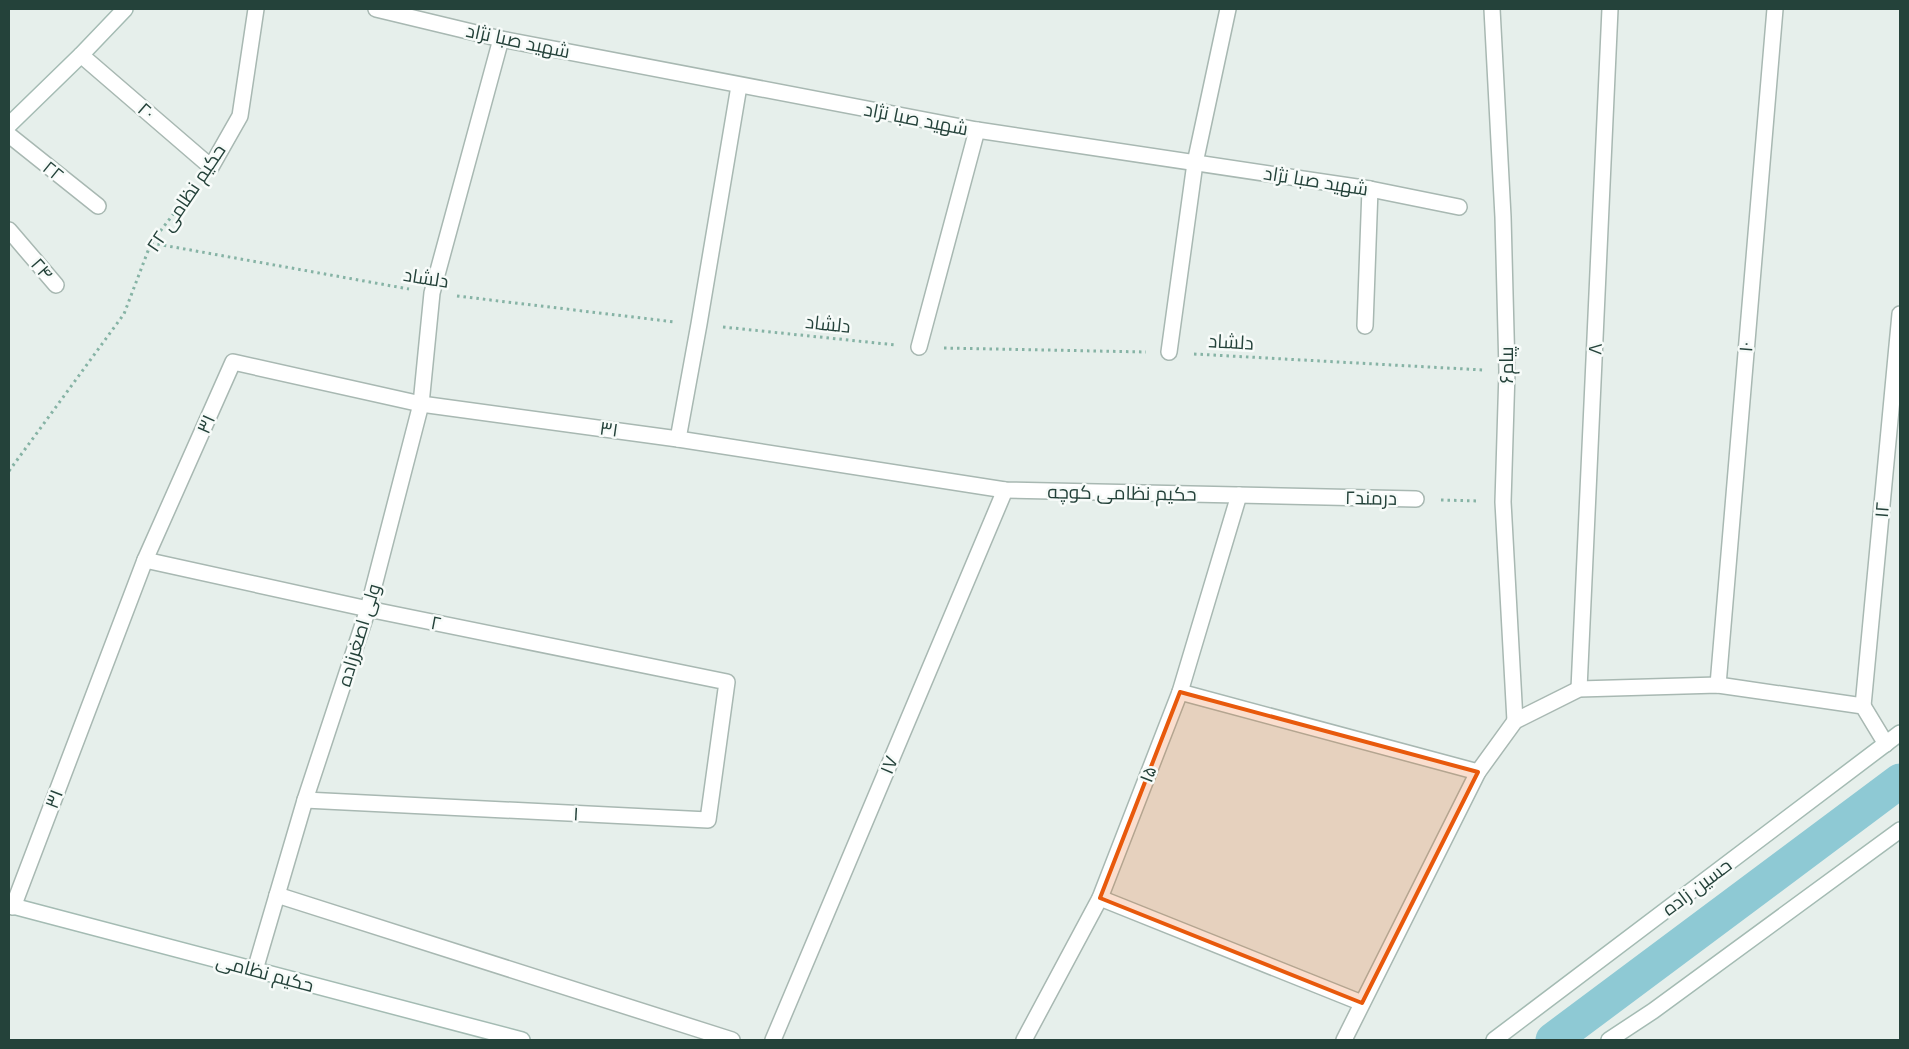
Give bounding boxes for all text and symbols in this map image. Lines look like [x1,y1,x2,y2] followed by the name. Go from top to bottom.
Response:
[464,18,572,64] street label: شهید صبا نژاد
[132,97,160,125] street label: ۲۰
[862,97,970,141] street label: شهید صبا نژاد
[141,139,232,257] street label: ۲۲ حکیم نظامی
[37,155,69,187] street label: ۲۲
[1262,160,1370,202] street label: شهید صبا نژاد
[25,252,59,286] street label: ۲۴
[402,262,450,294] street label: دلشاد
[804,309,852,339] street label: دلشاد
[1208,328,1254,356] street label: دلشاد
[1733,341,1759,353] street label: ۱۰
[1582,342,1608,356] street label: ۸
[1494,346,1520,384] street label: ۶پیام
[191,410,221,438] street label: ۳۱
[598,415,620,443] street label: ۳۱
[1047,479,1197,508] street label: حکیم نظامی کوچه
[1345,485,1397,511] street label: درمند۲
[1869,501,1895,519] street label: ۱۲
[332,581,386,689] street label: ولی اصغرزاده
[429,610,443,636] street label: ۲
[874,752,904,778] street label: ۱۷
[1133,762,1163,786] street label: ۱۵
[39,786,69,812] street label: ۳۱
[572,801,580,827] street label: ۱
[1657,853,1737,921] street label: حسین زاده
[213,948,317,999] street label: حکیم نظامی

